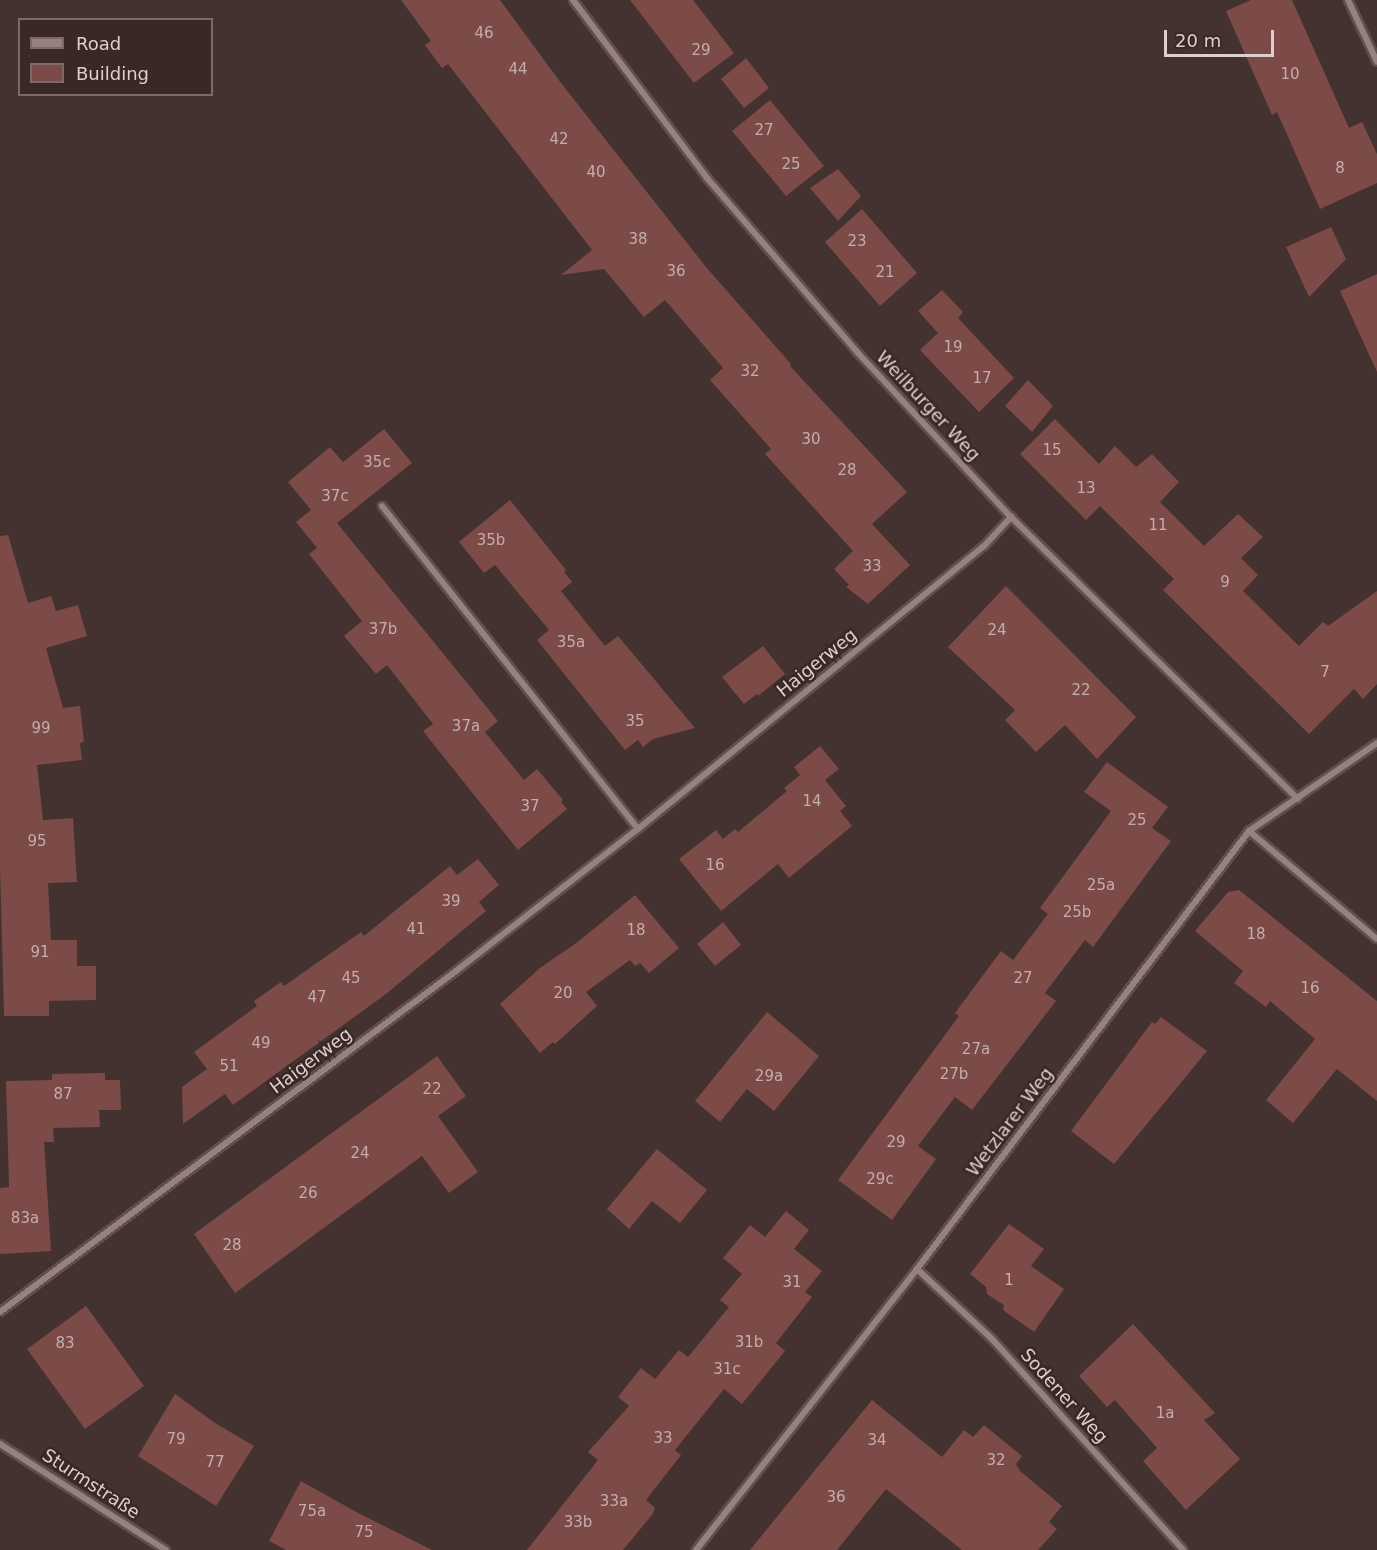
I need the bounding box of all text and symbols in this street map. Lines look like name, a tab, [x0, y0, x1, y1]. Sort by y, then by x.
legend	[18, 18, 213, 96]
scale bar	[1167, 18, 1276, 56]
house number: 46	[474, 25, 494, 43]
text: 20 m	[1175, 30, 1221, 51]
text: Road	[76, 33, 121, 54]
house number: 29	[691, 42, 711, 60]
house number: 44	[508, 61, 528, 79]
text: Building	[76, 63, 149, 84]
house number: 10	[1280, 66, 1300, 84]
house number: 27	[754, 122, 774, 140]
house number: 42	[549, 131, 569, 149]
house number: 25	[781, 156, 801, 174]
house number: 8	[1335, 160, 1345, 178]
house number: 40	[586, 164, 606, 182]
house number: 38	[628, 231, 648, 249]
house number: 23	[847, 233, 867, 251]
house number: 36	[666, 263, 686, 281]
house number: 21	[875, 264, 895, 282]
house number: 19	[943, 339, 963, 357]
street label: Weilburger Weg	[871, 346, 985, 466]
house number: 32	[740, 363, 760, 381]
house number: 17	[972, 370, 992, 388]
house number: 30	[801, 431, 821, 449]
house number: 15	[1042, 442, 1062, 460]
house number: 35c	[363, 454, 391, 472]
house number: 28	[837, 462, 857, 480]
house number: 13	[1076, 480, 1096, 498]
house number: 37c	[321, 488, 349, 506]
house number: 11	[1148, 517, 1168, 535]
house number: 35b	[477, 532, 505, 550]
house number: 33	[862, 558, 882, 576]
house number: 9	[1220, 574, 1230, 592]
house number: 37b	[369, 621, 397, 639]
house number: 24	[987, 622, 1007, 640]
street label: Haigerweg	[773, 624, 861, 702]
house number: 35a	[557, 634, 585, 652]
house number: 7	[1320, 664, 1330, 682]
house number: 22	[1071, 682, 1091, 700]
house number: 35	[625, 713, 645, 731]
house number: 37a	[452, 718, 480, 736]
house number: 99	[31, 720, 51, 738]
house number: 14	[802, 793, 822, 811]
house number: 37	[520, 798, 540, 816]
house number: 25	[1127, 812, 1147, 830]
house number: 95	[27, 833, 47, 851]
house number: 16	[705, 857, 725, 875]
house number: 25a	[1087, 877, 1115, 895]
house number: 39	[441, 893, 461, 911]
house number: 25b	[1063, 904, 1091, 922]
house number: 41	[406, 921, 426, 939]
house number: 18	[626, 922, 646, 940]
house number: 18	[1246, 926, 1266, 944]
house number: 91	[30, 944, 50, 962]
house number: 45	[341, 970, 361, 988]
house number: 27	[1013, 970, 1033, 988]
house number: 16	[1300, 980, 1320, 998]
house number: 20	[553, 985, 573, 1003]
house number: 47	[307, 989, 327, 1007]
street label: Haigerweg	[266, 1023, 356, 1099]
house number: 49	[251, 1035, 271, 1053]
house number: 27a	[962, 1041, 990, 1059]
house number: 51	[219, 1058, 239, 1076]
street label: Wetzlarer Weg	[962, 1063, 1058, 1181]
house number: 27b	[940, 1066, 968, 1084]
house number: 29a	[755, 1068, 783, 1086]
house number: 22	[422, 1081, 442, 1099]
house number: 87	[53, 1086, 73, 1104]
house number: 29	[886, 1134, 906, 1152]
house number: 24	[350, 1145, 370, 1163]
house number: 29c	[866, 1171, 894, 1189]
house number: 26	[298, 1185, 318, 1203]
house number: 83a	[11, 1210, 39, 1228]
house number: 28	[222, 1237, 242, 1255]
house number: 1	[1004, 1272, 1014, 1290]
house number: 31	[782, 1274, 802, 1292]
house number: 31b	[735, 1334, 763, 1352]
house number: 83	[55, 1335, 75, 1353]
street label: Sodener Weg	[1016, 1344, 1112, 1448]
house number: 31c	[713, 1361, 741, 1379]
house number: 1a	[1156, 1405, 1174, 1423]
house number: 33	[653, 1430, 673, 1448]
house number: 79	[166, 1431, 186, 1449]
house number: 34	[867, 1432, 887, 1450]
street label: Sturmstraße	[38, 1445, 144, 1523]
house number: 32	[986, 1452, 1006, 1470]
house number: 77	[205, 1454, 225, 1472]
house number: 36	[826, 1489, 846, 1507]
house number: 33a	[600, 1493, 628, 1511]
house number: 75a	[298, 1503, 326, 1521]
house number: 33b	[564, 1514, 592, 1532]
house number: 75	[354, 1524, 374, 1542]

